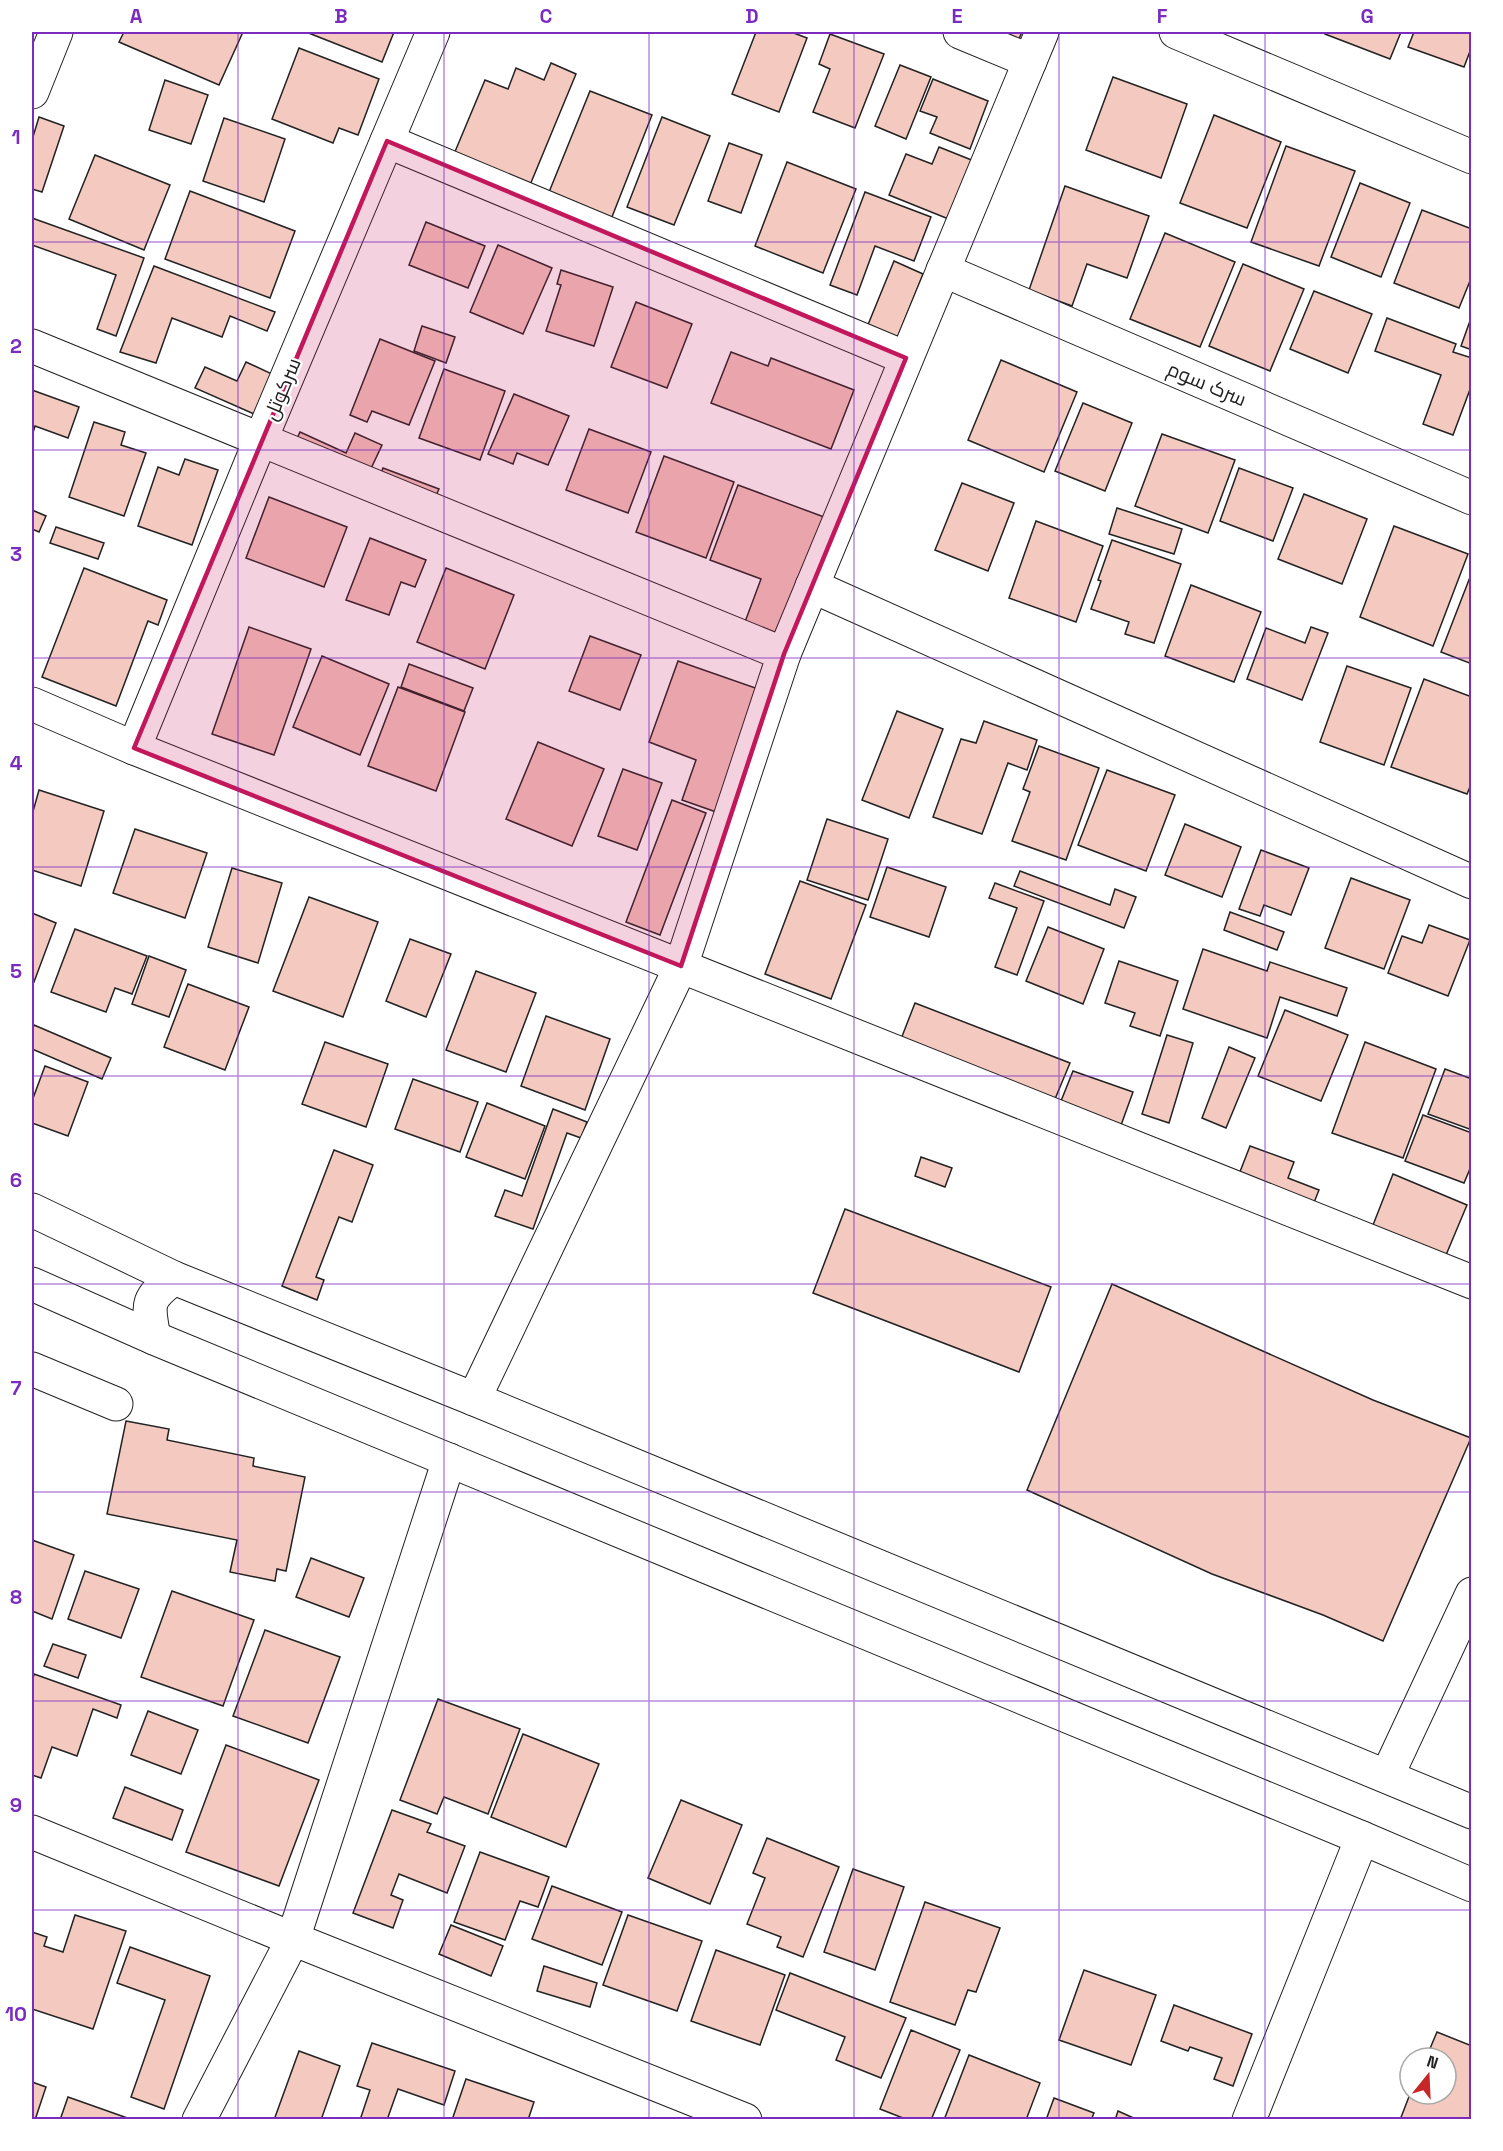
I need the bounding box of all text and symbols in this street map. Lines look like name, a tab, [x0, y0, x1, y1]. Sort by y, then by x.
text: A	[130, 3, 143, 29]
text: B	[334, 3, 348, 29]
text: C	[540, 3, 553, 29]
text: D	[745, 3, 759, 29]
text: E	[951, 3, 963, 29]
text: F	[1157, 3, 1168, 29]
text: G	[1360, 3, 1374, 29]
text: 1	[11, 124, 21, 150]
text: 2	[10, 333, 22, 359]
street label: سرکوتل	[257, 354, 307, 424]
street label: سرک سوم	[1163, 356, 1251, 413]
text: 3	[10, 541, 22, 567]
text: 4	[10, 750, 23, 776]
text: 5	[10, 958, 22, 984]
text: 6	[10, 1167, 22, 1193]
text: 7	[10, 1375, 22, 1401]
text: 8	[10, 1584, 22, 1610]
text: 9	[10, 1792, 22, 1818]
text: 10	[5, 2001, 27, 2027]
north arrow	[1398, 2046, 1458, 2106]
text: N	[1424, 2051, 1441, 2074]

